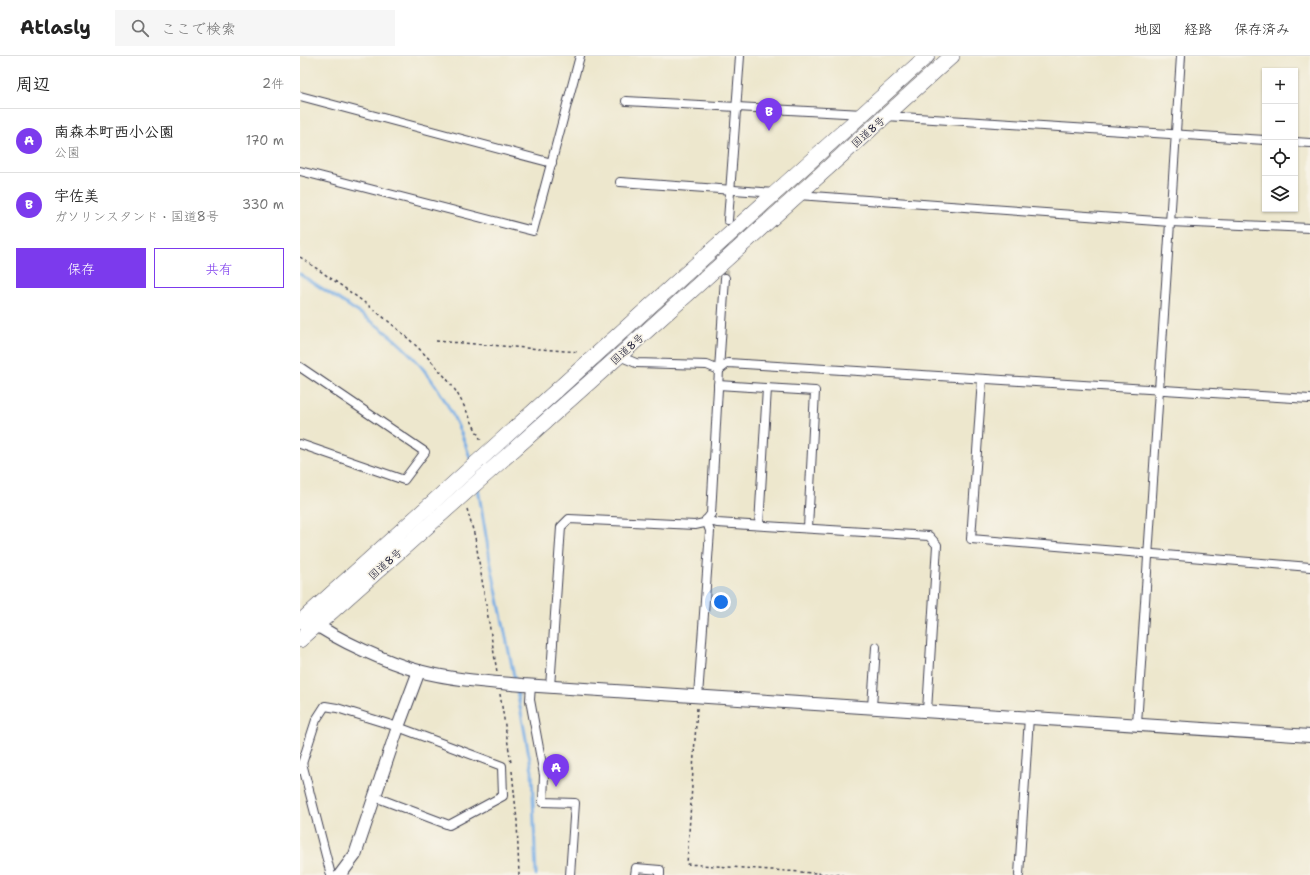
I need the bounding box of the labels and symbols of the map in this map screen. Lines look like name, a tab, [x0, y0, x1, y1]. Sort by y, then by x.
pin: B	[756, 98, 782, 131]
street label: 国道8号	[848, 113, 888, 152]
street label: 国道8号	[607, 330, 647, 369]
street label: 国道8号	[365, 545, 405, 584]
your location	[711, 592, 731, 612]
pin: A	[543, 754, 569, 787]

